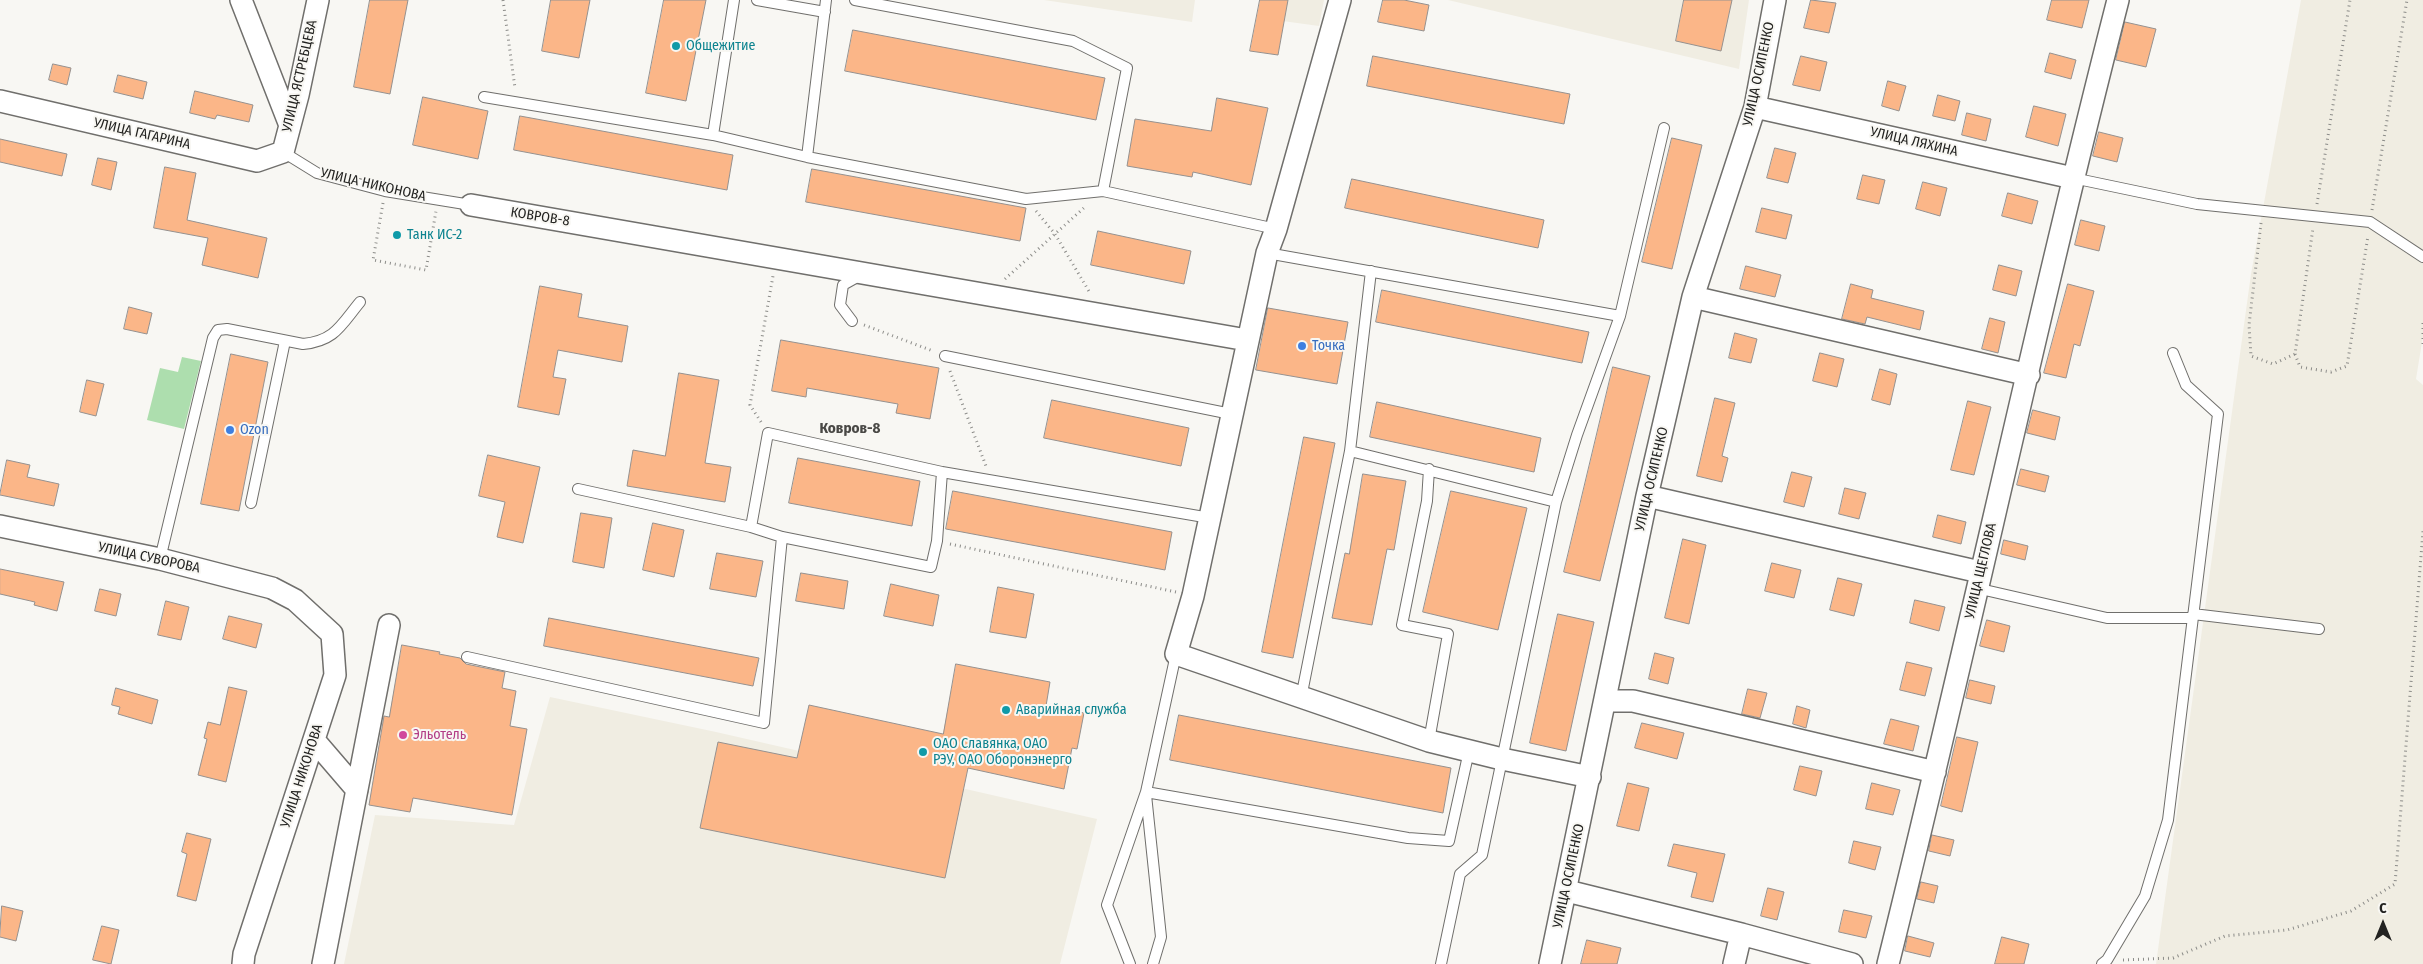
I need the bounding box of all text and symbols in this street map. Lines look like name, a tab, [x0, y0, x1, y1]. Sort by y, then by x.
street label: УЛИЦА ЯСТРЕБЦЕВА	[279, 18, 321, 134]
street label: УЛИЦА ОСИПЕНКО	[1740, 20, 1778, 128]
place label: Общежитие	[686, 38, 755, 54]
marker: Общежитие	[670, 40, 682, 52]
street label: УЛИЦА ГАГАРИНА	[92, 115, 192, 153]
street label: УЛИЦА ЛЯХИНА	[1869, 124, 1959, 160]
street label: УЛИЦА НИКОНОВА	[319, 165, 427, 205]
street label: КОВРОВ-8	[509, 204, 571, 230]
place label: Танк ИС-2	[407, 227, 462, 243]
marker: Танк ИС-2	[391, 229, 403, 241]
place label: Точка	[1312, 338, 1345, 354]
marker: Точка	[1296, 340, 1308, 352]
district label: Ковров-8	[819, 420, 881, 438]
place label: Ozon	[240, 422, 269, 438]
marker: Ozon	[224, 424, 236, 436]
street label: УЛИЦА ОСИПЕНКО	[1632, 425, 1672, 533]
street label: УЛИЦА ЩЕГЛОВА	[1962, 521, 2000, 621]
street label: УЛИЦА СУВОРОВА	[97, 539, 201, 577]
place label: Аварийная служба	[1016, 702, 1127, 718]
marker: Аварийная служба	[1000, 704, 1012, 716]
street label: УЛИЦА НИКОНОВА	[277, 722, 327, 830]
place label: Эльотель	[413, 727, 466, 743]
marker: Эльотель	[397, 729, 409, 741]
place label: ОАО Славянка, ОАО РЭУ, ОАО Оборонэнерго	[933, 736, 1072, 769]
marker: ОАО Славянка, ОАО РЭУ, ОАО Оборонэнерго	[917, 746, 929, 758]
street label: УЛИЦА ОСИПЕНКО	[1550, 822, 1588, 930]
north arrow	[2358, 899, 2408, 949]
text: С	[2379, 900, 2387, 917]

